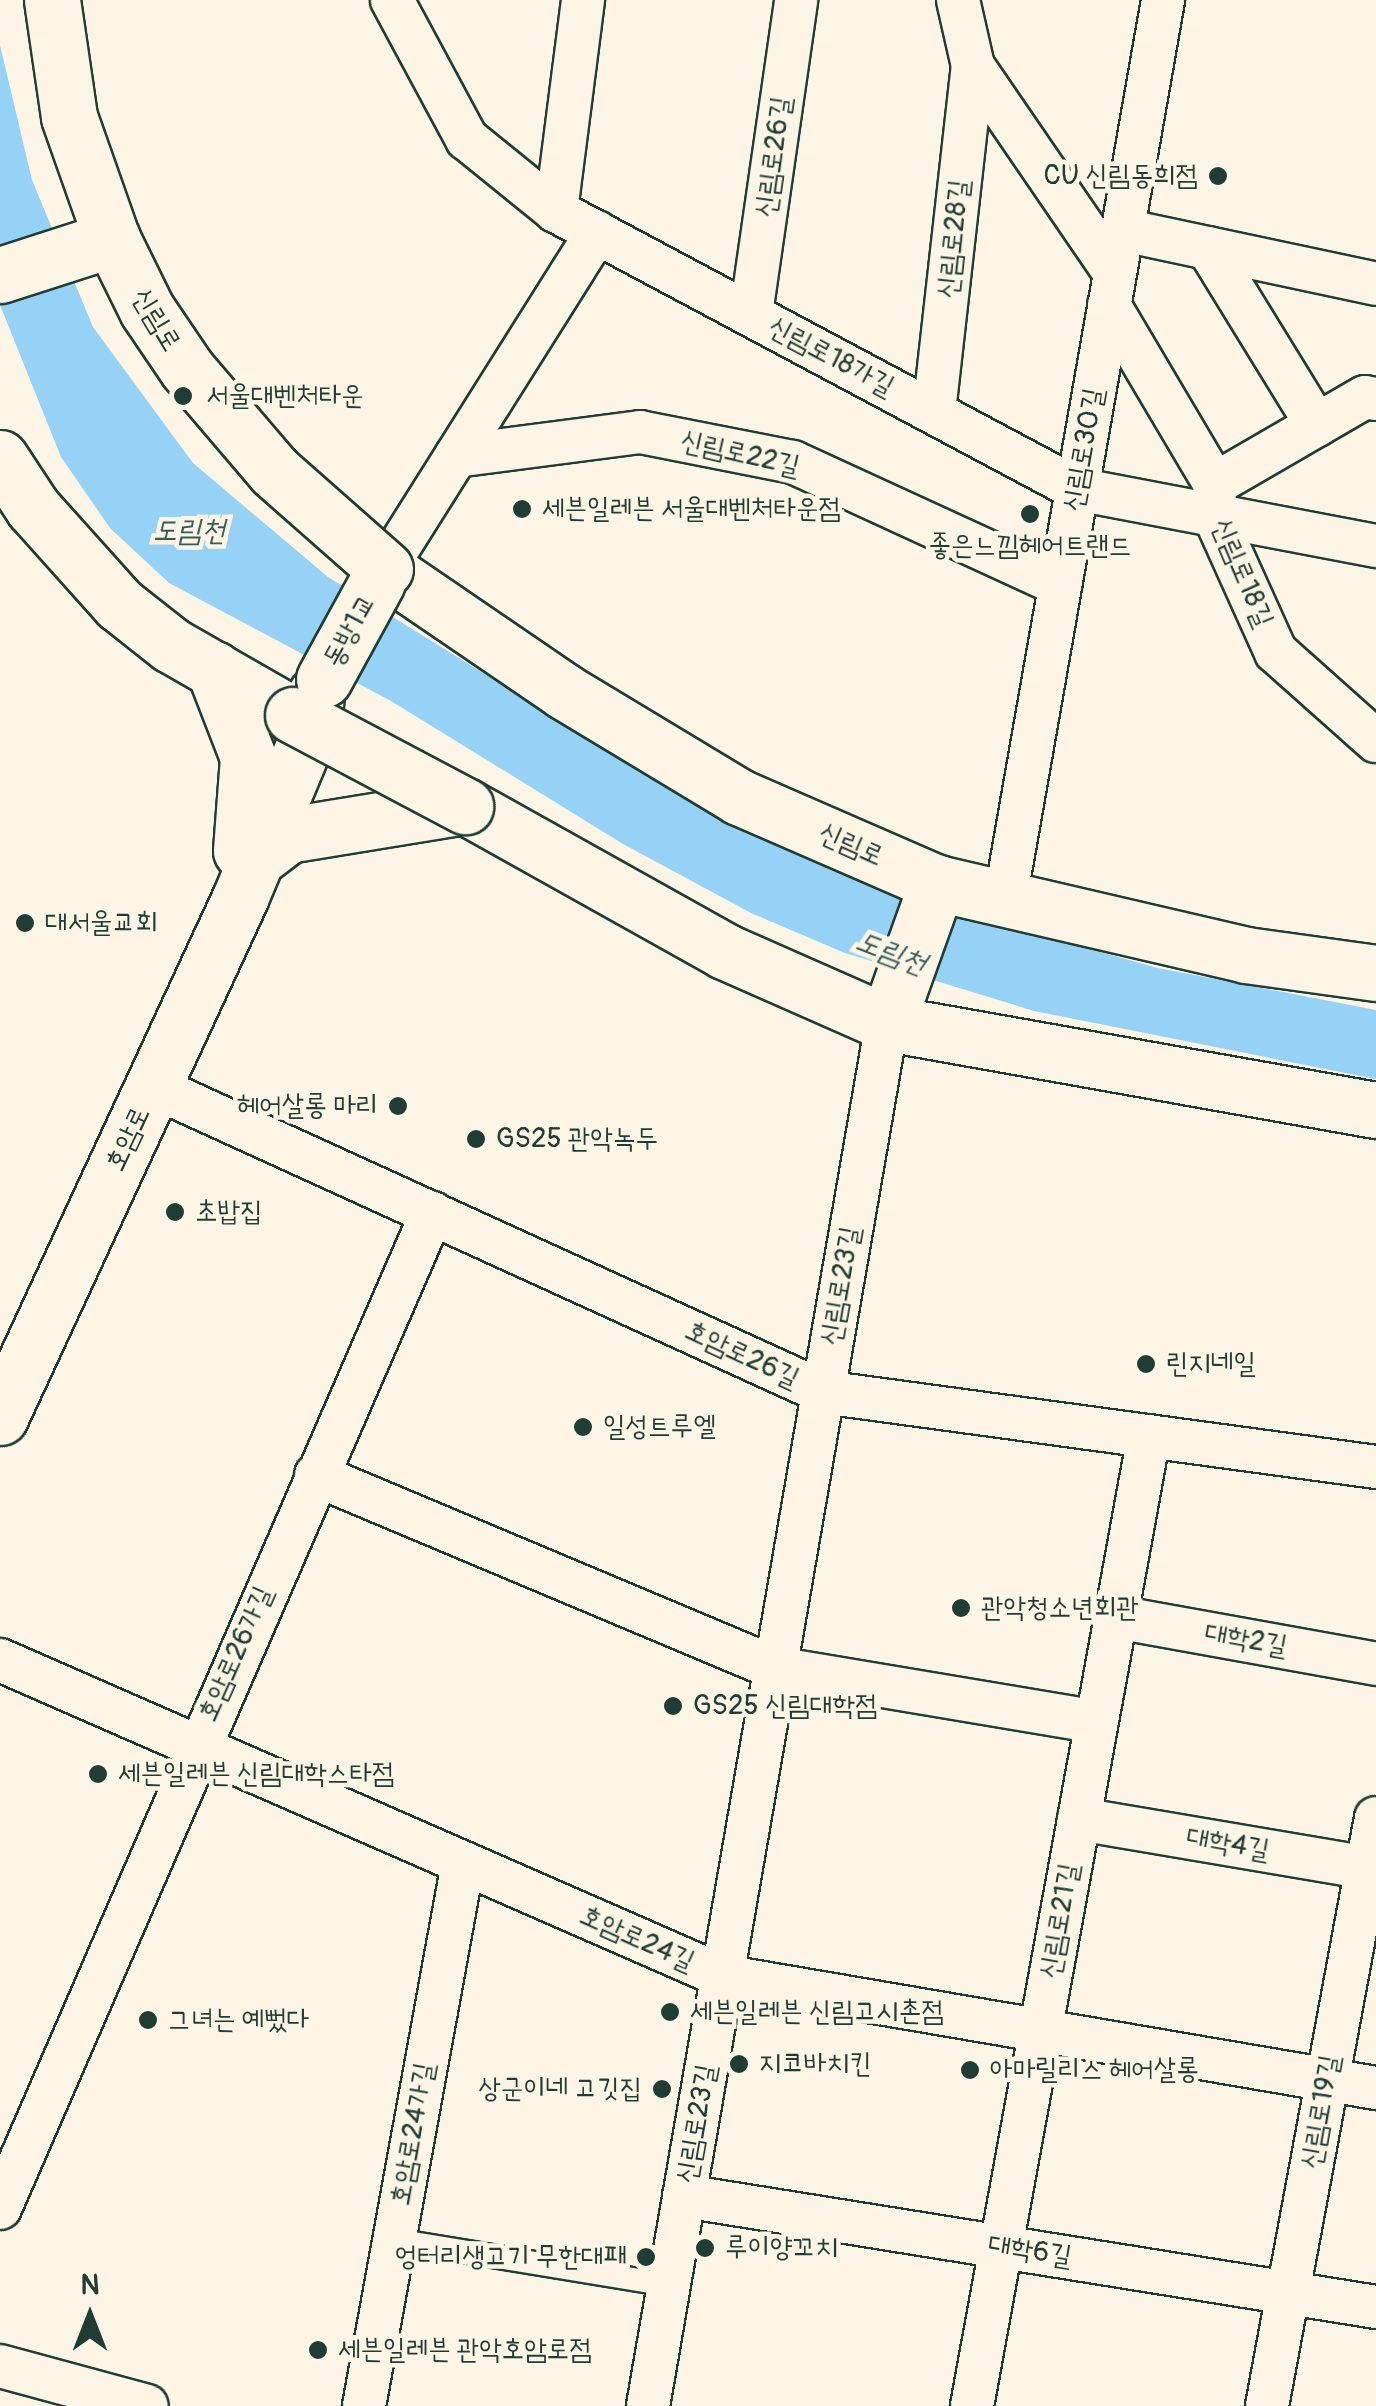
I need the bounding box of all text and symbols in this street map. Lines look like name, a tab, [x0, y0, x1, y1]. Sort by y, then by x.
street label: 신림로26길	[749, 94, 799, 220]
place label: CU 신림동희점	[1043, 159, 1198, 193]
marker: CU 신림동희점	[1207, 165, 1229, 187]
street label: 신림로28길	[931, 178, 977, 300]
street label: 신림로	[124, 282, 188, 358]
street label: 신림로18가길	[762, 310, 900, 404]
place label: 서울대벤처타운	[206, 379, 364, 413]
marker: 서울대벤처타운	[170, 383, 196, 409]
street label: 신림로30길	[1057, 386, 1111, 514]
street label: 신림로22길	[677, 424, 803, 484]
place label: 세븐일레븐 서울대벤처타운점	[542, 492, 841, 526]
marker: 세븐일레븐 서울대벤처타운점	[511, 498, 533, 520]
marker: 좋은느낌헤어트랜드	[1019, 503, 1041, 525]
water label: 도림천	[153, 513, 225, 549]
street label: 신림로18길	[1204, 513, 1280, 633]
place label: 좋은느낌헤어트랜드	[929, 529, 1131, 563]
street label: 동방1교	[316, 589, 384, 673]
street label: 신림로	[813, 816, 889, 874]
place label: 대서울교회	[45, 906, 158, 940]
marker: 대서울교회	[14, 912, 36, 934]
water label: 도림천	[851, 923, 931, 983]
place label: 헤어살롱 마리	[237, 1089, 378, 1123]
marker: 헤어살롱 마리	[387, 1095, 409, 1117]
street label: 호암로	[98, 1101, 158, 1177]
place label: GS25 관악녹두	[496, 1122, 658, 1156]
marker: GS25 관악녹두	[465, 1128, 487, 1150]
place label: 초밥집	[195, 1195, 263, 1229]
marker: 초밥집	[164, 1201, 186, 1223]
street label: 신림로23길	[814, 1224, 868, 1348]
street label: 호암로26길	[680, 1314, 804, 1396]
place label: 린지네일	[1166, 1347, 1256, 1381]
marker: 린지네일	[1135, 1353, 1157, 1375]
place label: 일성트루엘	[603, 1410, 716, 1444]
marker: 일성트루엘	[572, 1416, 594, 1438]
street label: 호암로26가길	[191, 1581, 281, 1727]
place label: 관악청소년회관	[981, 1591, 1139, 1625]
marker: 관악청소년회관	[950, 1597, 972, 1619]
street label: 대학2길	[1202, 1616, 1290, 1664]
place label: GS25 신림대학점	[693, 1689, 877, 1723]
marker: GS25 신림대학점	[662, 1695, 684, 1717]
place label: 세븐일레븐 신림대학스타점	[118, 1757, 394, 1791]
marker: 세븐일레븐 신림대학스타점	[87, 1763, 109, 1785]
street label: 대학4길	[1184, 1820, 1272, 1868]
street label: 신림로21길	[1033, 1861, 1087, 1981]
street label: 호암로24길	[574, 1899, 700, 1979]
place label: 세븐일레븐 신림고시촌점	[690, 1995, 944, 2029]
marker: 세븐일레븐 신림고시촌점	[659, 2001, 681, 2023]
place label: 그녀는 예뻤다	[168, 2003, 309, 2037]
marker: 그녀는 예뻤다	[137, 2009, 159, 2031]
place label: 지코바치킨	[759, 2047, 872, 2081]
street label: 신림로19길	[1294, 2052, 1348, 2172]
marker: 지코바치킨	[728, 2053, 750, 2075]
place label: 아마릴리스 헤어살롱	[990, 2053, 1199, 2087]
marker: 아마릴리스 헤어살롱	[959, 2059, 981, 2081]
street label: 호암로24가길	[384, 2060, 442, 2208]
street label: 신림로23길	[670, 2062, 724, 2186]
place label: 상군이네 고깃집	[478, 2072, 642, 2106]
marker: 상군이네 고깃집	[651, 2078, 673, 2100]
street label: 대학6길	[986, 2228, 1074, 2274]
place label: 루이양꼬치	[725, 2231, 838, 2265]
marker: 루이양꼬치	[694, 2237, 716, 2259]
place label: 엉터리생고기 무한대패	[395, 2240, 626, 2274]
marker: 엉터리생고기 무한대패	[635, 2246, 657, 2268]
north arrow	[40, 2266, 140, 2366]
text: N	[81, 2268, 99, 2303]
place label: 세븐일레븐 관악호암로점	[338, 2333, 592, 2367]
marker: 세븐일레븐 관악호암로점	[307, 2339, 329, 2361]

